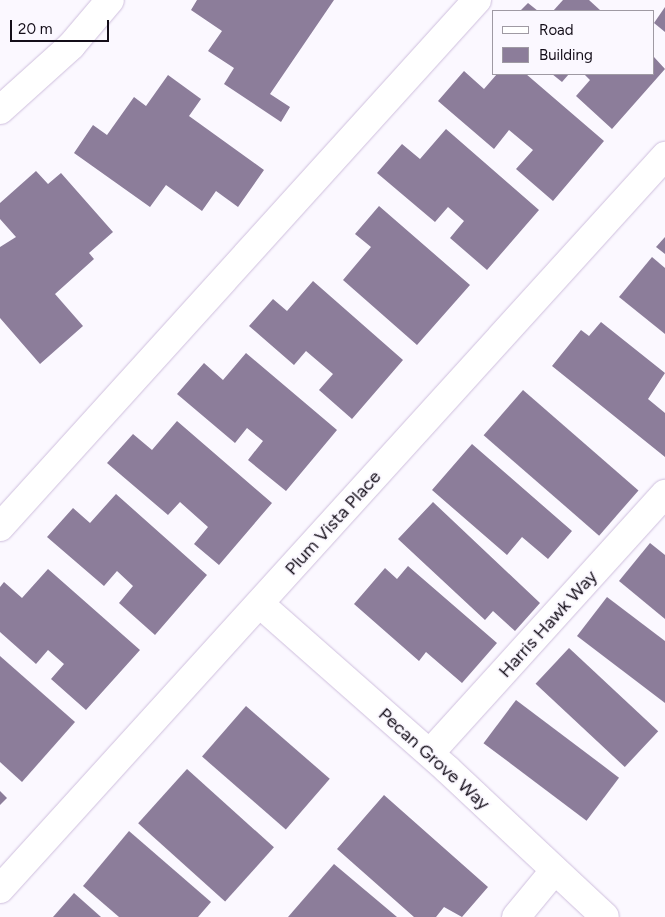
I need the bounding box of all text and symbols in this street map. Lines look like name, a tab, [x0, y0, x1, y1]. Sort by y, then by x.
scale bar	[12, 10, 111, 42]
legend	[492, 10, 655, 75]
text: 20 m	[18, 20, 52, 38]
text: Road	[539, 21, 574, 39]
text: Building	[539, 46, 593, 64]
street label: Plum Vista Place	[281, 466, 385, 580]
street label: Harris Hawk Way	[494, 566, 602, 682]
street label: Pecan Grove Way	[374, 703, 494, 815]

